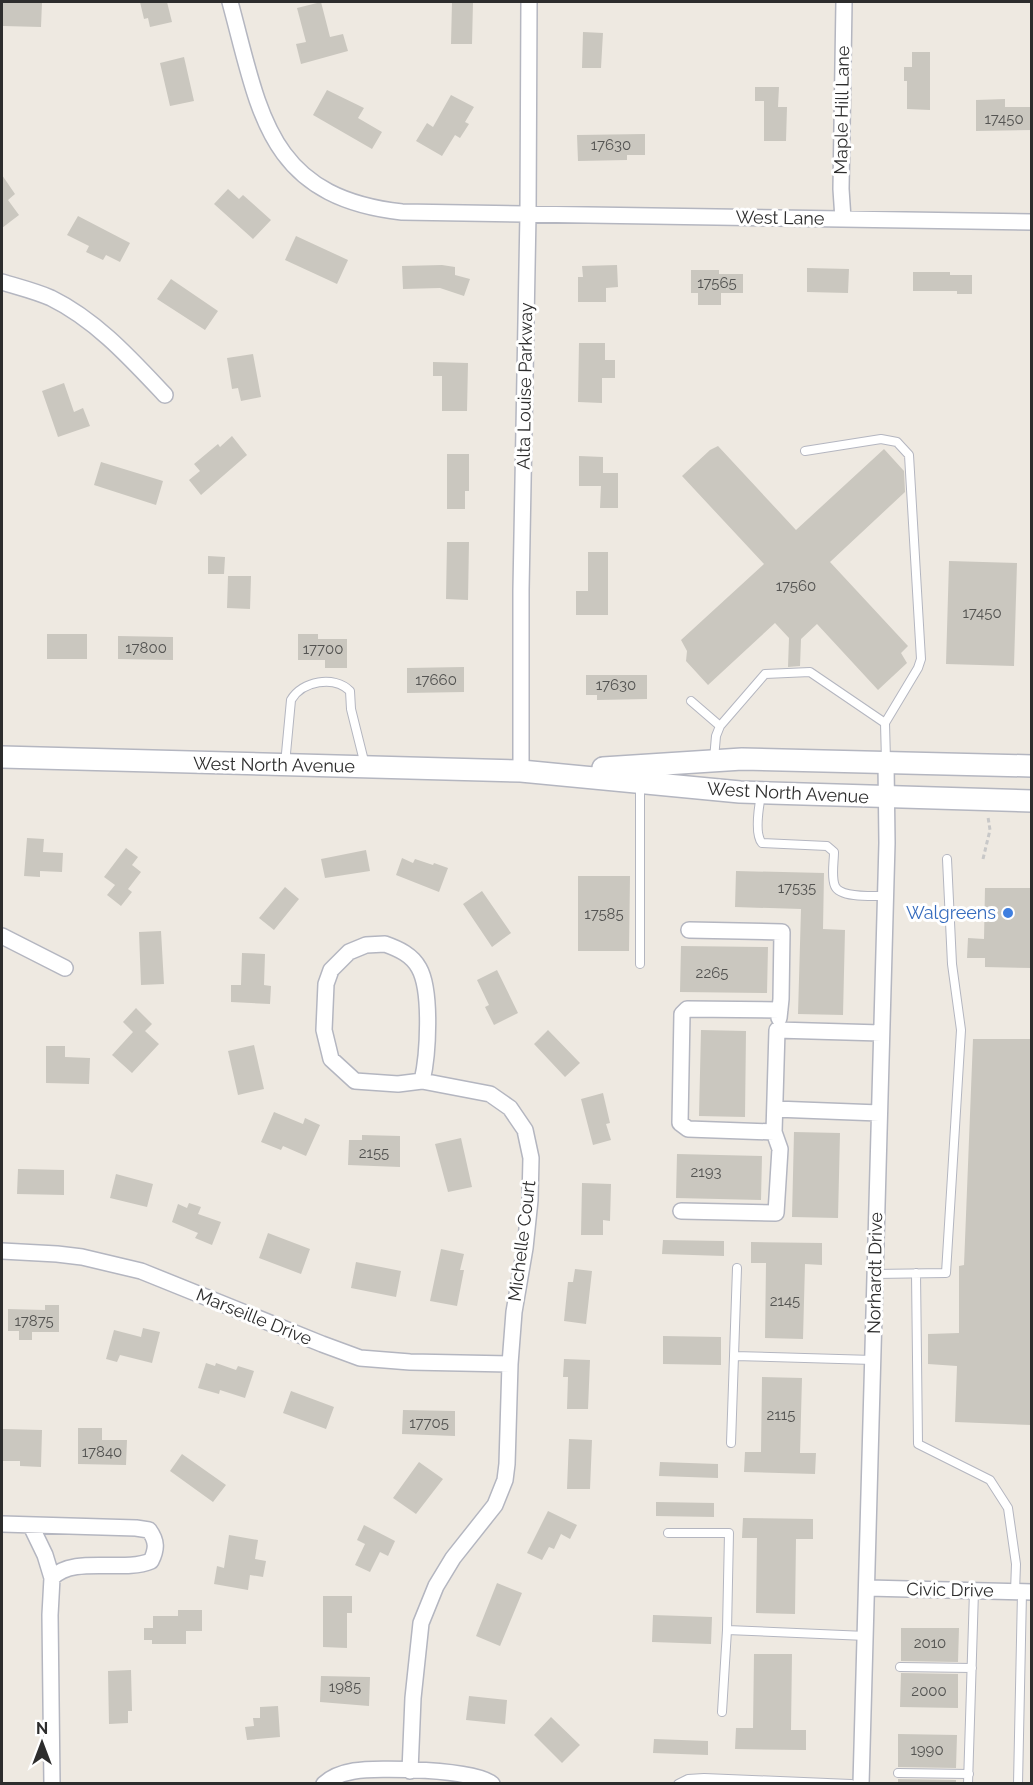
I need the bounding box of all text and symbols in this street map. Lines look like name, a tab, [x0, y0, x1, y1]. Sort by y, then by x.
street label: Maple Hill Lane	[830, 45, 853, 175]
house number: 17450	[984, 110, 1024, 128]
house number: 17630	[591, 136, 631, 154]
street label: West Lane	[735, 206, 825, 229]
house number: 17565	[697, 274, 737, 292]
street label: Alta Louise Parkway	[513, 302, 536, 470]
house number: 17560	[776, 577, 816, 595]
house number: 17450	[962, 604, 1002, 622]
house number: 17800	[125, 639, 167, 657]
house number: 17700	[303, 640, 343, 658]
house number: 17660	[415, 671, 457, 689]
house number: 17630	[596, 676, 636, 694]
street label: West North Avenue	[193, 753, 356, 776]
street label: West North Avenue	[707, 778, 870, 807]
house number: 17535	[778, 879, 816, 897]
place label: Walgreens	[906, 902, 996, 923]
house number: 17585	[584, 905, 624, 923]
marker: Walgreens	[1001, 906, 1015, 920]
house number: 2265	[696, 964, 728, 982]
house number: 2155	[359, 1144, 389, 1162]
house number: 2193	[690, 1163, 722, 1181]
street label: Michelle Court	[504, 1179, 539, 1303]
street label: Norhardt Drive	[863, 1211, 886, 1334]
street label: Marseille Drive	[193, 1284, 315, 1349]
house number: 2145	[770, 1292, 800, 1310]
house number: 17875	[14, 1312, 54, 1330]
house number: 2115	[767, 1406, 795, 1424]
house number: 17705	[409, 1414, 449, 1432]
house number: 17840	[82, 1443, 122, 1461]
street label: Civic Drive	[906, 1578, 994, 1601]
house number: 2010	[914, 1634, 946, 1652]
house number: 1985	[329, 1678, 361, 1696]
house number: 2000	[911, 1682, 947, 1700]
north arrow	[12, 1713, 72, 1773]
text: N	[36, 1719, 48, 1738]
house number: 1990	[910, 1741, 944, 1759]

